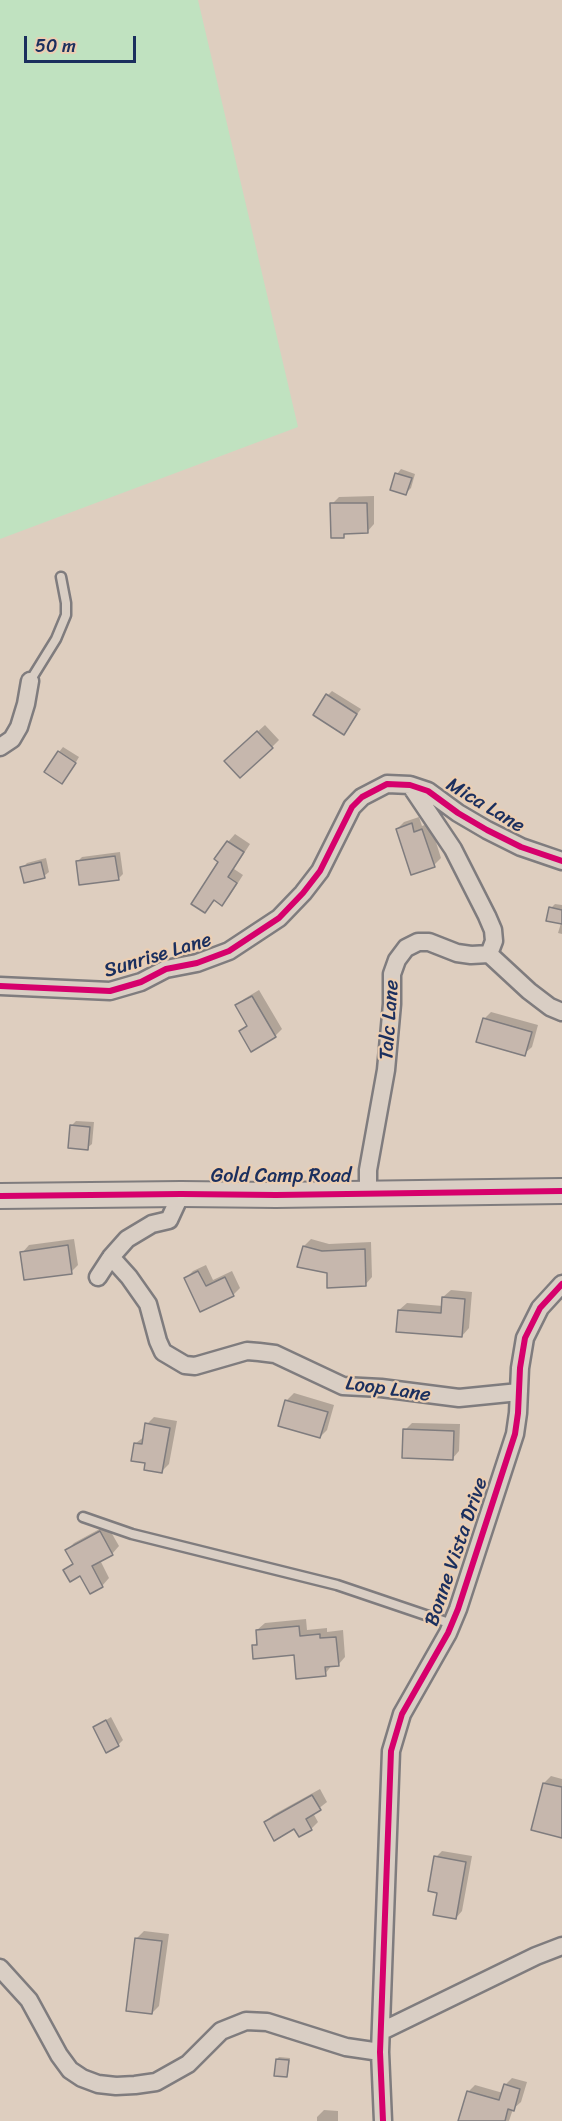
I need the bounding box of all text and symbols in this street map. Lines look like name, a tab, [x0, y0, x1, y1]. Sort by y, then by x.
scale bar	[27, 24, 140, 62]
text: 50 m	[35, 30, 76, 62]
street label: Mica Lane	[441, 773, 529, 839]
street label: Sunrise Lane	[101, 928, 215, 984]
street label: Talc Lane	[375, 979, 405, 1061]
street label: Gold Camp Road	[211, 1165, 351, 1189]
street label: Loop Lane	[344, 1372, 432, 1408]
street label: Bonne Vista Drive	[420, 1475, 494, 1629]

